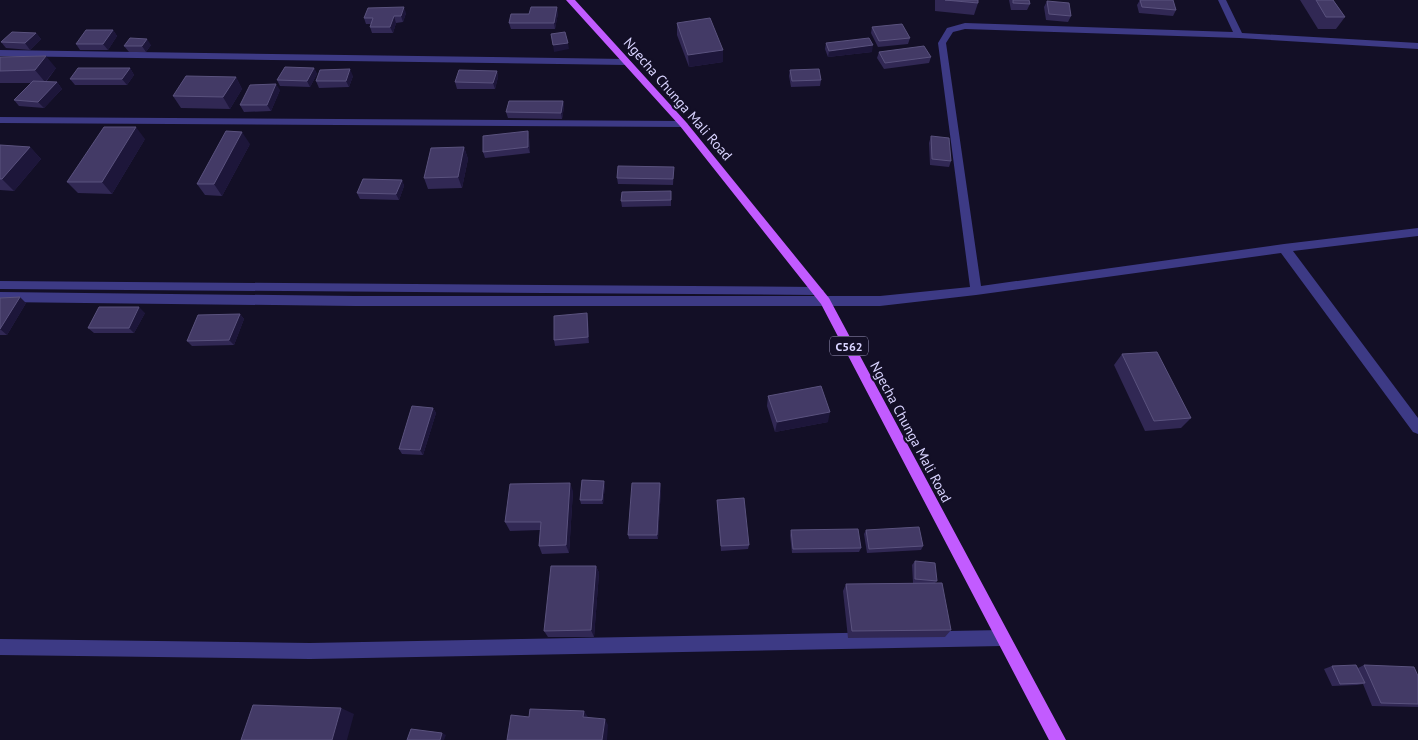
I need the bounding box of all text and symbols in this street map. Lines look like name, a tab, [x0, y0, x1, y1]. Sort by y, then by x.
street label: Ngecha Chunga Mali Road	[620, 34, 736, 164]
road number: C562	[830, 336, 868, 356]
street label: Ngecha Chunga Mali Road	[866, 359, 956, 505]

